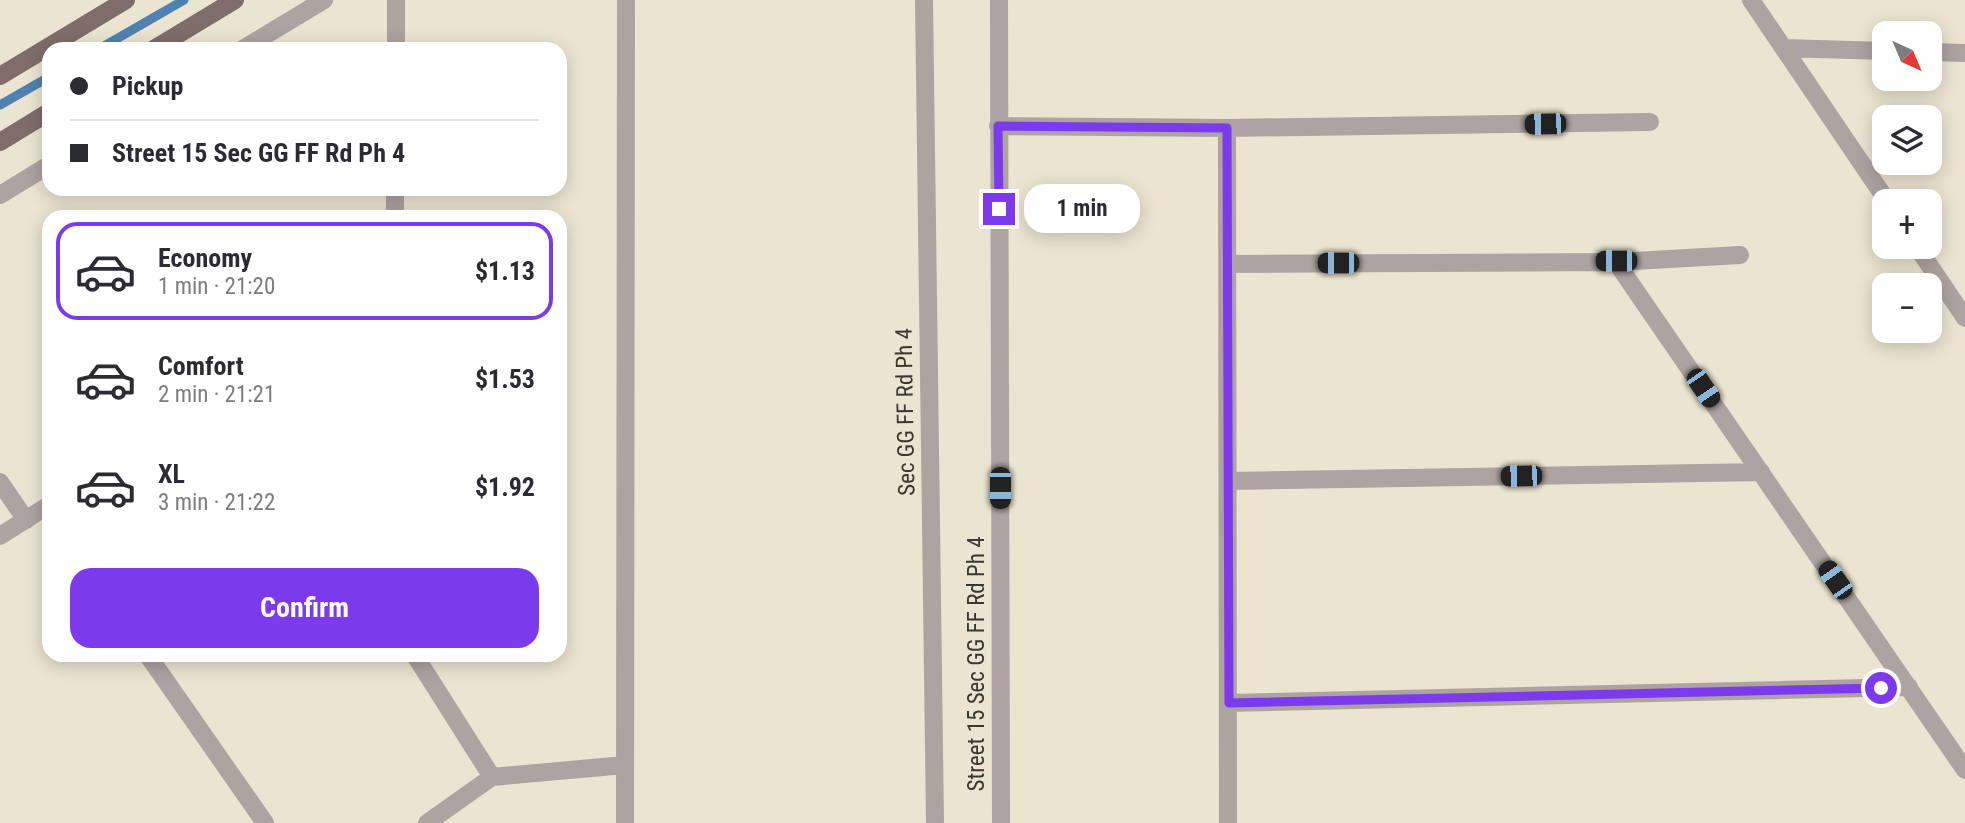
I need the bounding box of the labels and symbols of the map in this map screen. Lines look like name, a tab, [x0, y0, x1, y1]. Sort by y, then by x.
north arrow	[1872, 21, 1942, 91]
car	[1524, 113, 1567, 135]
callout: 1 min	[1024, 184, 1139, 234]
route end	[983, 193, 1015, 225]
car	[1596, 251, 1638, 272]
car	[1318, 253, 1360, 274]
street label: Sec GG FF Rd Ph 4	[891, 328, 920, 496]
car	[1683, 365, 1724, 411]
car	[1500, 465, 1543, 487]
car	[990, 467, 1011, 509]
street label: Street 15 Sec GG FF Rd Ph 4	[963, 536, 990, 792]
car	[1815, 557, 1856, 603]
route start	[1865, 672, 1897, 704]

